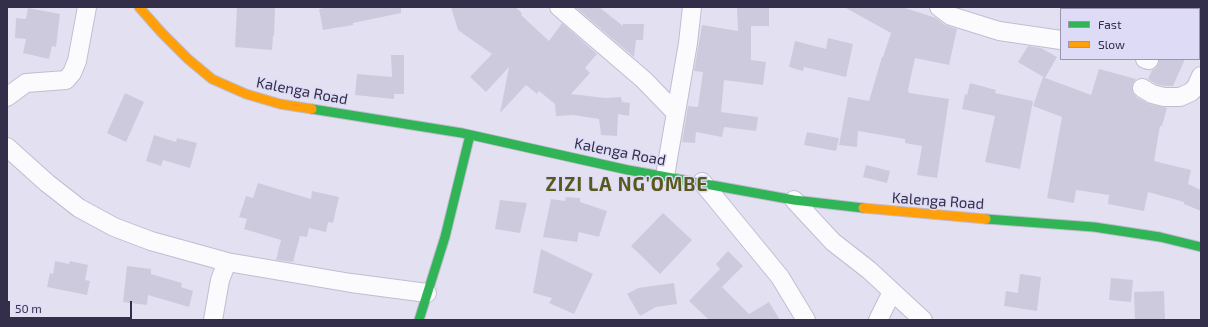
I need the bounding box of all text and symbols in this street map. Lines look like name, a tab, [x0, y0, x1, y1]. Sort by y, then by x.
legend	[1060, 8, 1200, 60]
text: Fast	[1098, 17, 1121, 31]
text: Slow	[1098, 37, 1125, 51]
street label: Kalenga Road	[255, 73, 349, 109]
street label: Kalenga Road	[573, 134, 667, 170]
district label: ZIZI LA NG'OMBE	[546, 174, 708, 196]
street label: Kalenga Road	[891, 189, 985, 213]
scale bar	[10, 293, 134, 319]
text: 50 m	[15, 301, 42, 315]

